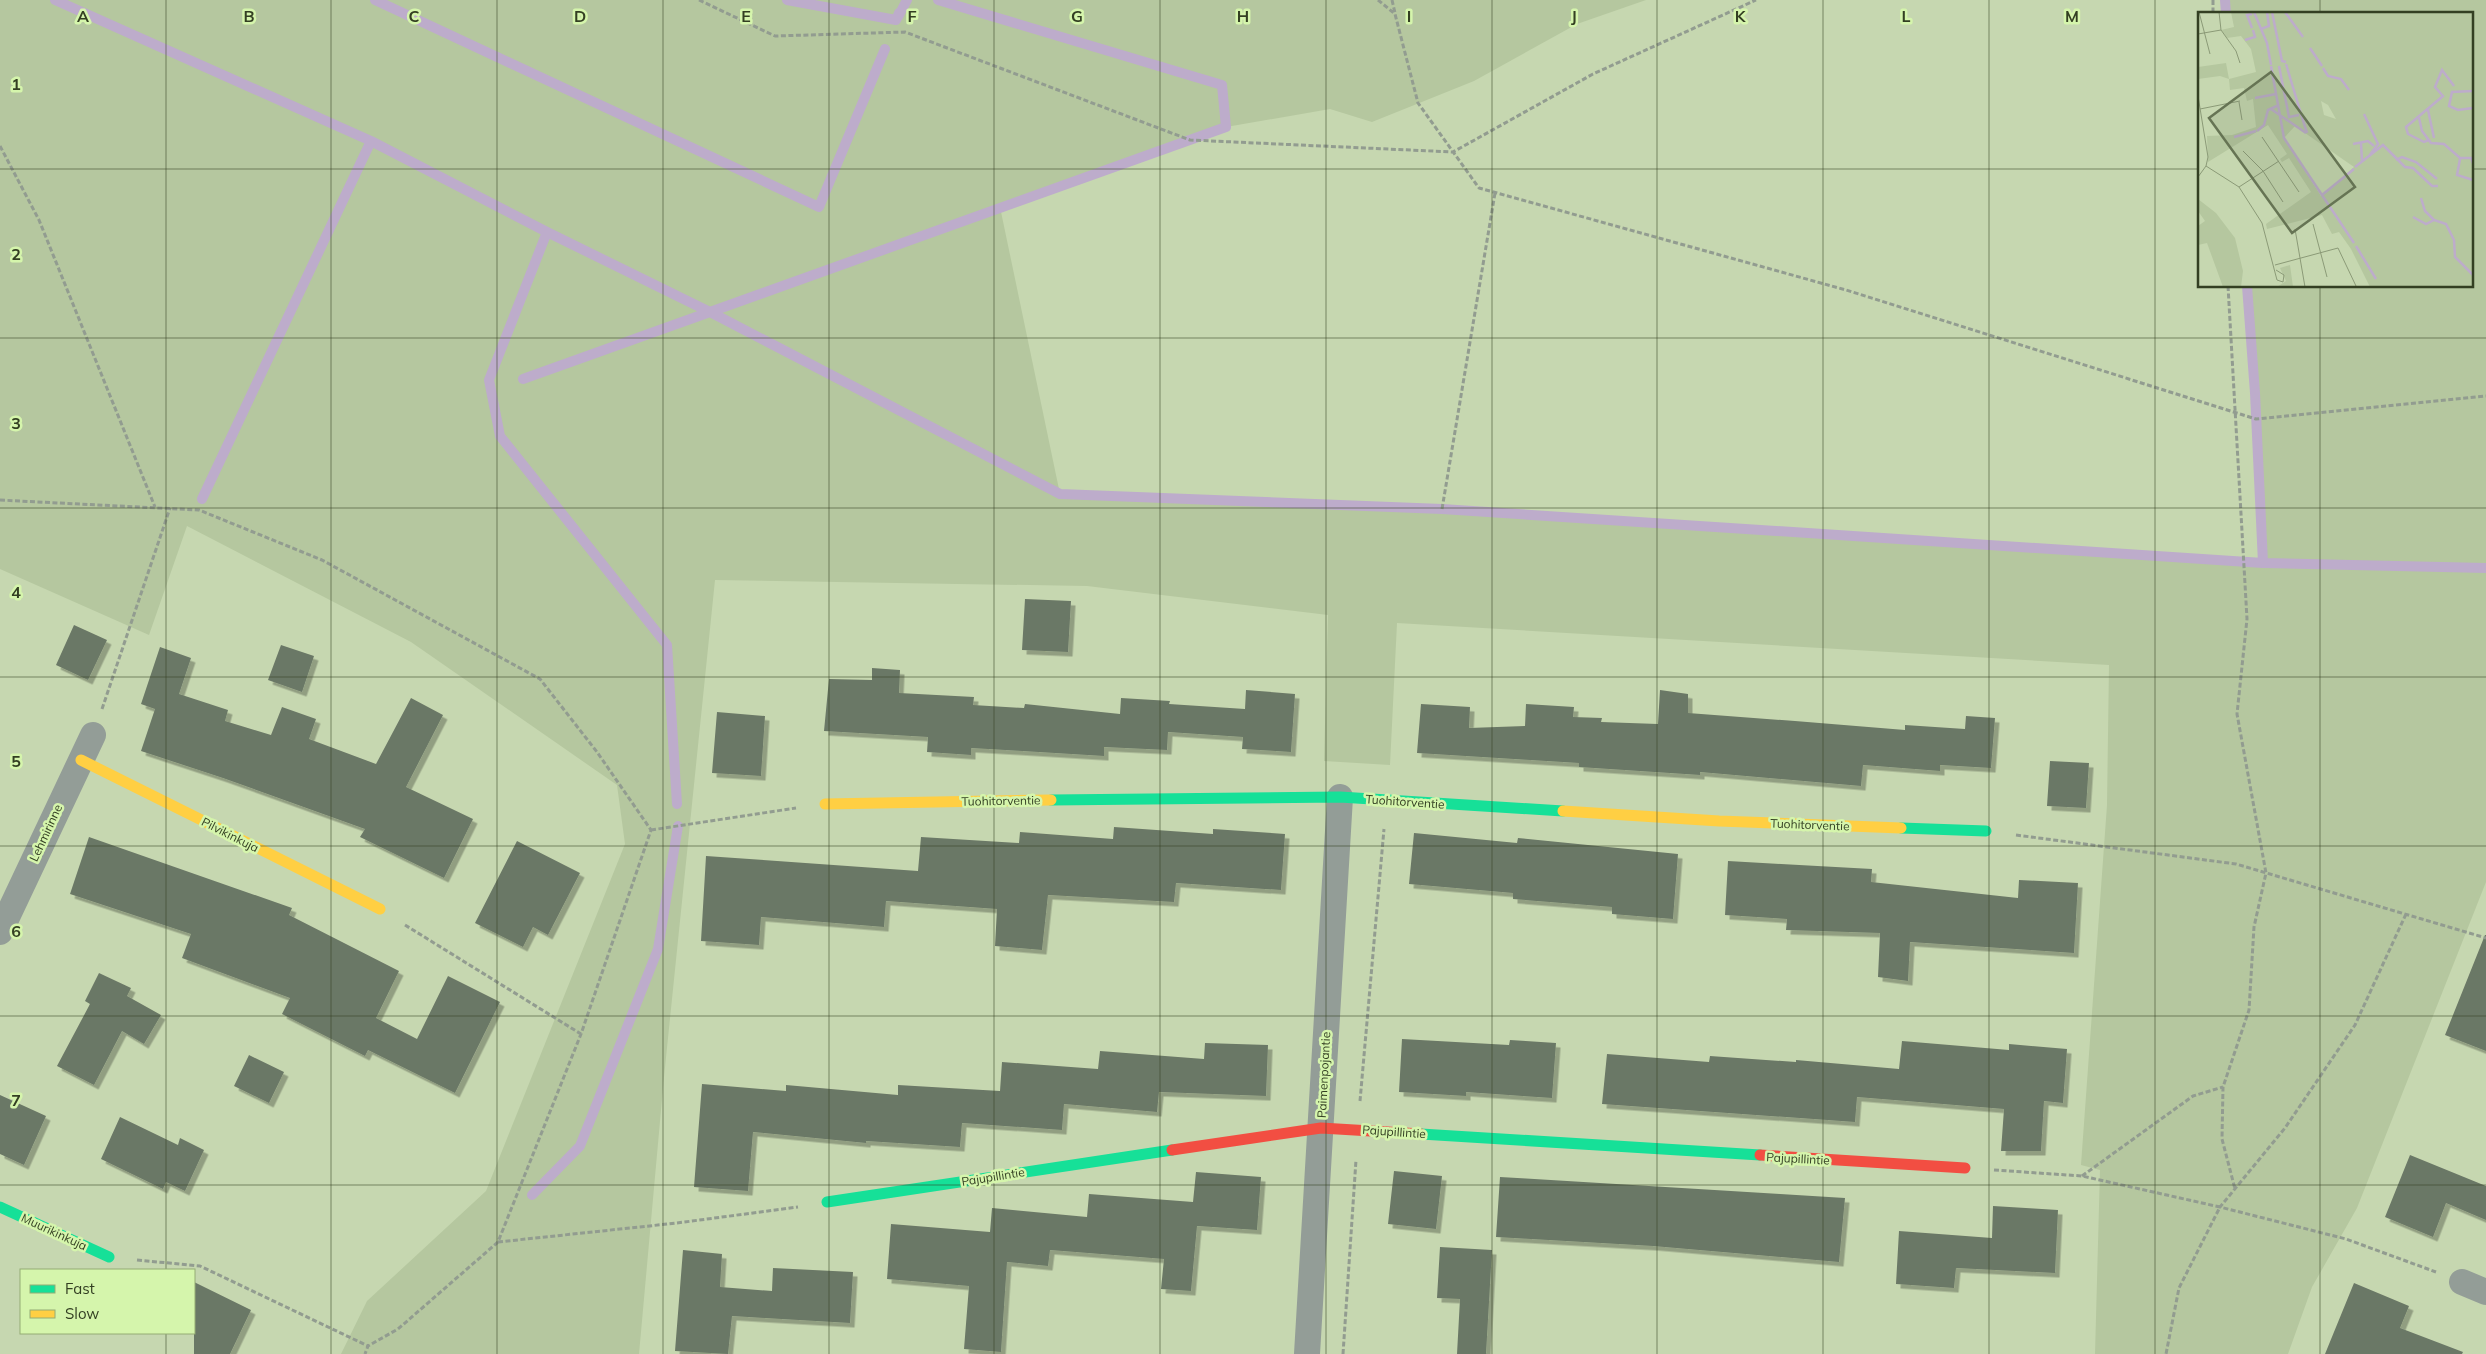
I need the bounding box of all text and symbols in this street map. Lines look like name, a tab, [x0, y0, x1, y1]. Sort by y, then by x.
text: A	[77, 6, 89, 26]
text: B	[243, 6, 255, 26]
text: C	[409, 6, 420, 26]
text: D	[574, 6, 586, 26]
text: E	[741, 6, 751, 26]
text: F	[907, 6, 917, 26]
text: G	[1071, 6, 1083, 26]
text: H	[1237, 6, 1249, 26]
text: I	[1407, 6, 1411, 26]
text: J	[1571, 6, 1577, 26]
text: K	[1735, 6, 1747, 26]
text: L	[1902, 6, 1911, 26]
text: M	[2065, 6, 2079, 26]
inset map	[2198, 12, 2474, 288]
text: 1	[11, 74, 21, 94]
text: 2	[11, 244, 21, 264]
text: 3	[11, 413, 21, 433]
text: 4	[11, 582, 21, 602]
text: 5	[11, 751, 21, 771]
street label: Tuohitorventie	[1365, 791, 1445, 812]
street label: Tuohitorventie	[961, 792, 1041, 809]
street label: Lehmirinne	[26, 802, 65, 864]
street label: Pilvikinkuja	[199, 814, 261, 855]
street label: Tuohitorventie	[1770, 816, 1850, 833]
text: 6	[11, 921, 21, 941]
street label: Paimenpojantie	[1314, 1031, 1333, 1119]
text: 7	[11, 1090, 21, 1110]
street label: Pajupillintie	[1362, 1122, 1426, 1141]
street label: Pajupillintie	[1766, 1149, 1830, 1168]
street label: Pajupillintie	[960, 1164, 1026, 1189]
street label: Muurikinkuja	[19, 1210, 89, 1253]
legend	[20, 1269, 195, 1334]
text: Fast	[65, 1279, 95, 1298]
text: Slow	[65, 1304, 99, 1323]

